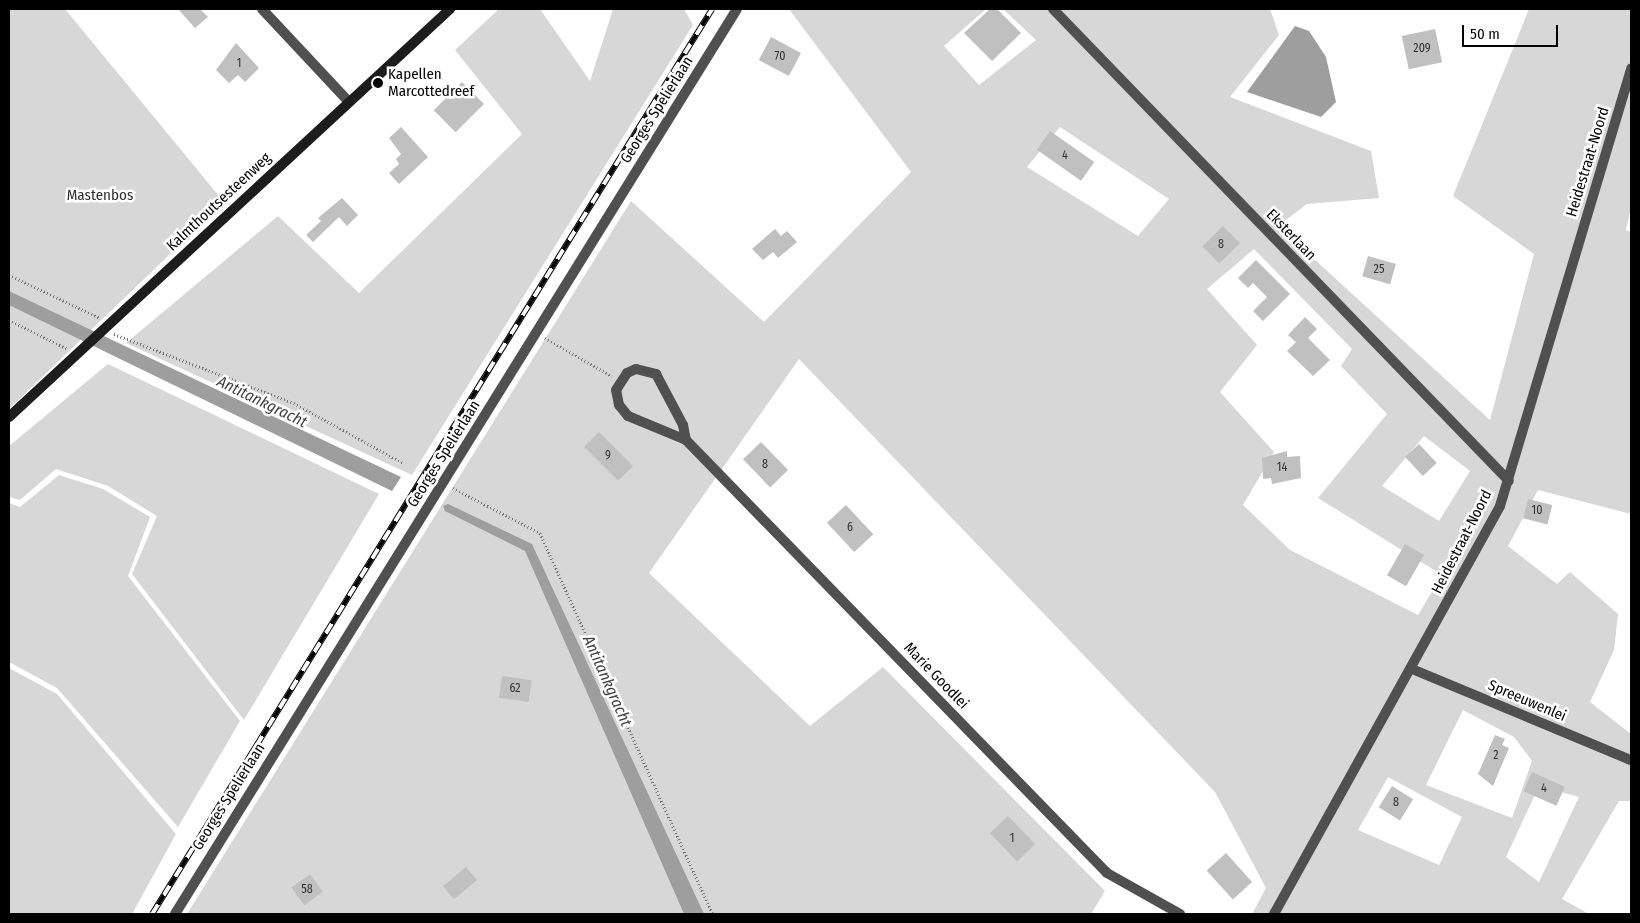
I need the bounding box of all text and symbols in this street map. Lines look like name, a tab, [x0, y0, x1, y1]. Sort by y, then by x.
scale bar	[1465, 15, 1561, 47]
text: 50 m	[1470, 25, 1500, 43]
house number: 209	[1413, 42, 1431, 56]
house number: 70	[775, 50, 785, 64]
street label: Georges Spelierlaan	[617, 53, 697, 167]
house number: 1	[237, 57, 241, 71]
place label: Kapellen Marcottedreef	[388, 65, 474, 100]
marker: Kapellen Marcottedreef	[372, 77, 384, 89]
street label: Heidestraat-Noord	[1563, 105, 1613, 219]
street label: Kalmthoutsesteenweg	[163, 149, 275, 255]
house number: 4	[1062, 149, 1068, 163]
park label: Mastenbos	[67, 187, 133, 205]
street label: Eksterlaan	[1262, 206, 1320, 264]
house number: 8	[1218, 238, 1224, 252]
house number: 25	[1374, 263, 1384, 277]
water label: Antitankgracht	[214, 372, 310, 432]
street label: Georges Spelierlaan	[404, 397, 484, 511]
house number: 9	[605, 449, 611, 463]
house number: 8	[762, 458, 768, 472]
house number: 14	[1277, 461, 1287, 475]
street label: Heidestraat-Noord	[1428, 487, 1496, 597]
house number: 10	[1532, 504, 1542, 518]
house number: 6	[847, 521, 853, 535]
water label: Antitankgracht	[578, 633, 636, 729]
street label: Marie Goodlei	[900, 639, 972, 713]
street label: Spreeuwenlei	[1485, 676, 1569, 726]
house number: 62	[509, 682, 521, 696]
street label: Georges Spelierlaan	[189, 740, 269, 854]
house number: 2	[1493, 749, 1499, 763]
house number: 4	[1541, 782, 1547, 796]
house number: 8	[1393, 796, 1399, 810]
house number: 1	[1010, 832, 1014, 846]
house number: 58	[301, 883, 313, 897]

